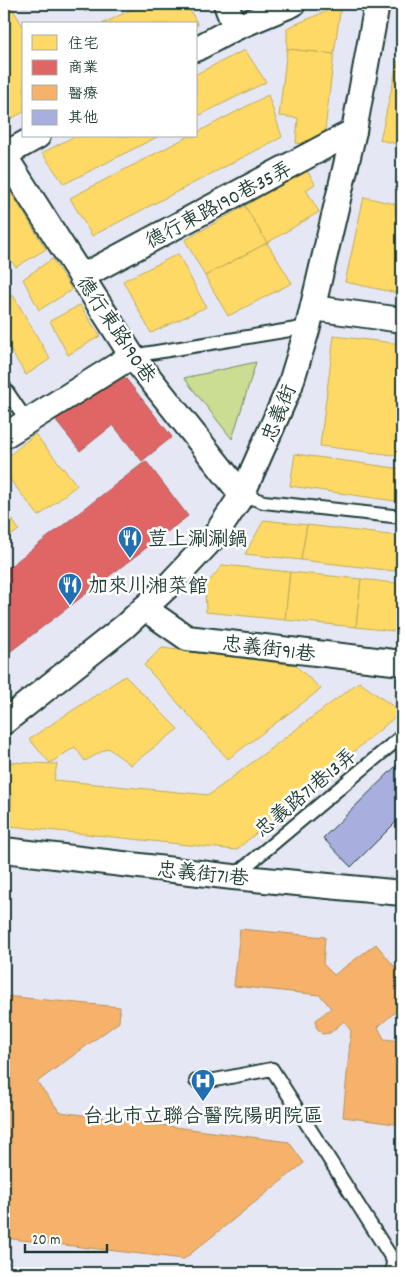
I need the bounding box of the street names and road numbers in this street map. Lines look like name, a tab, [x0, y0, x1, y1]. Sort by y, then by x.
street label: 德行東路190巷35弄	[141, 156, 298, 257]
street label: 德行東路190巷	[68, 271, 161, 391]
street label: 忠義街	[257, 381, 305, 447]
street label: 忠義街91巷	[221, 631, 318, 671]
street label: 忠義路71巷13弄	[250, 743, 364, 845]
street label: 忠義街71巷	[155, 857, 251, 895]

